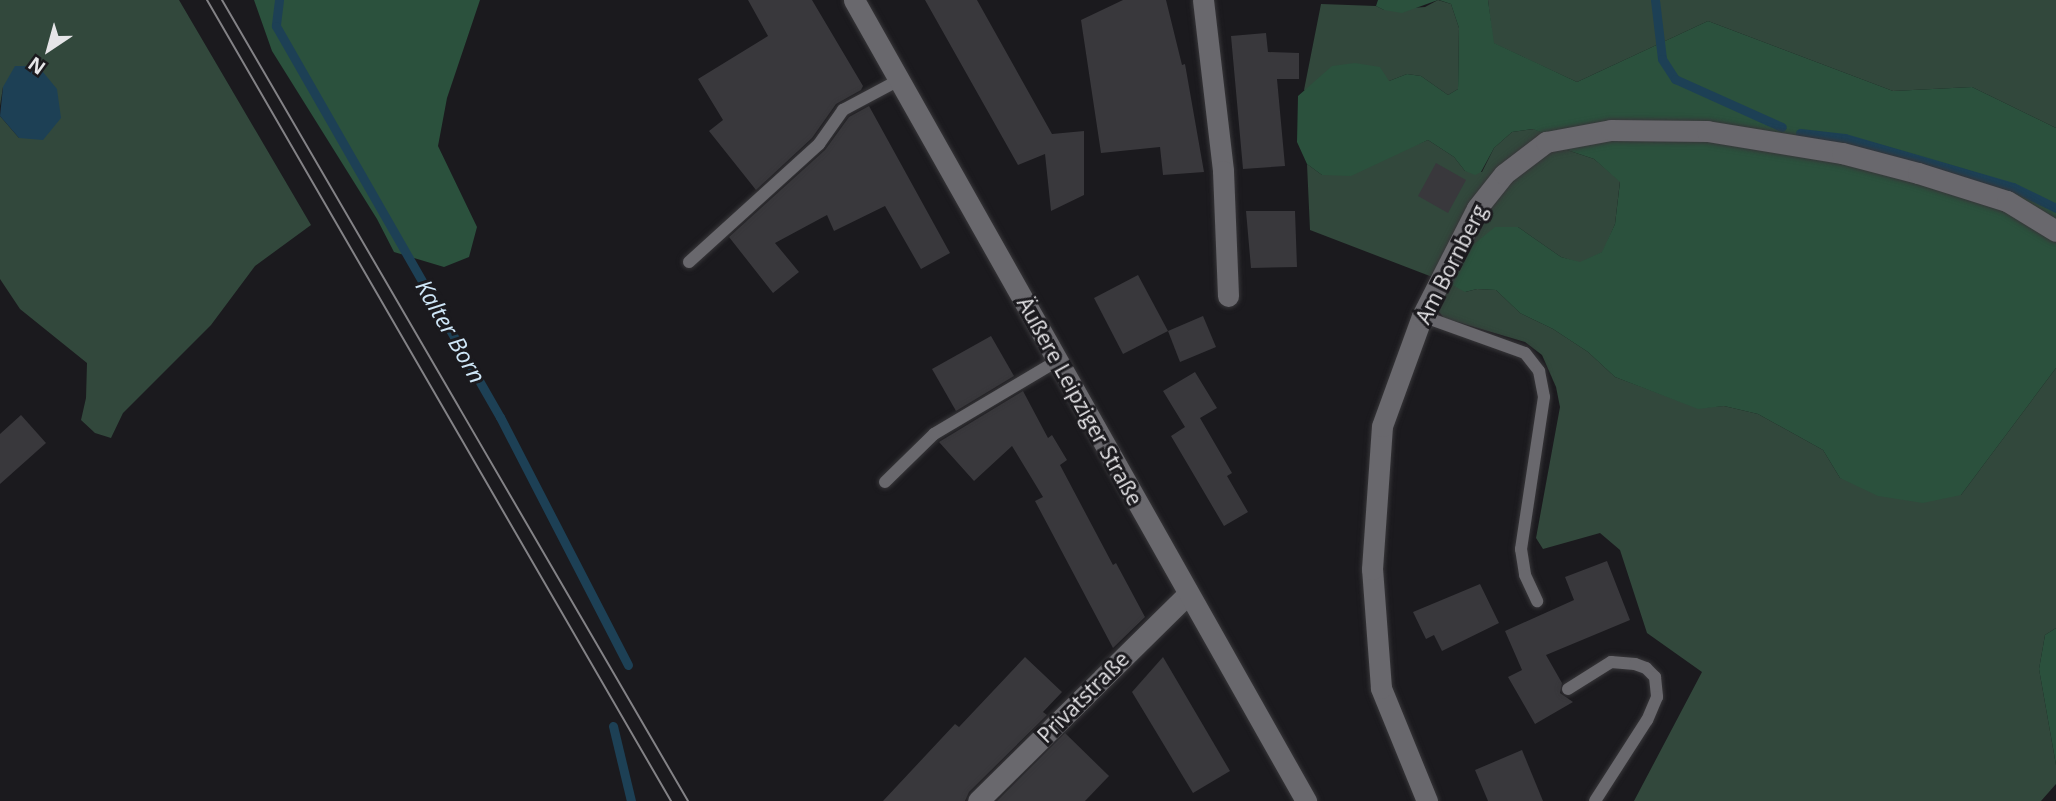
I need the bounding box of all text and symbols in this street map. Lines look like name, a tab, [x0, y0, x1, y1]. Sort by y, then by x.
north arrow	[14, 14, 84, 84]
text: N	[23, 51, 51, 81]
street label: Am Bornberg	[1410, 200, 1492, 328]
water label: Kalter Born	[410, 274, 492, 388]
street label: Äußere Leipziger Straße	[1012, 292, 1148, 510]
street label: Privatstraße	[1032, 646, 1134, 748]

